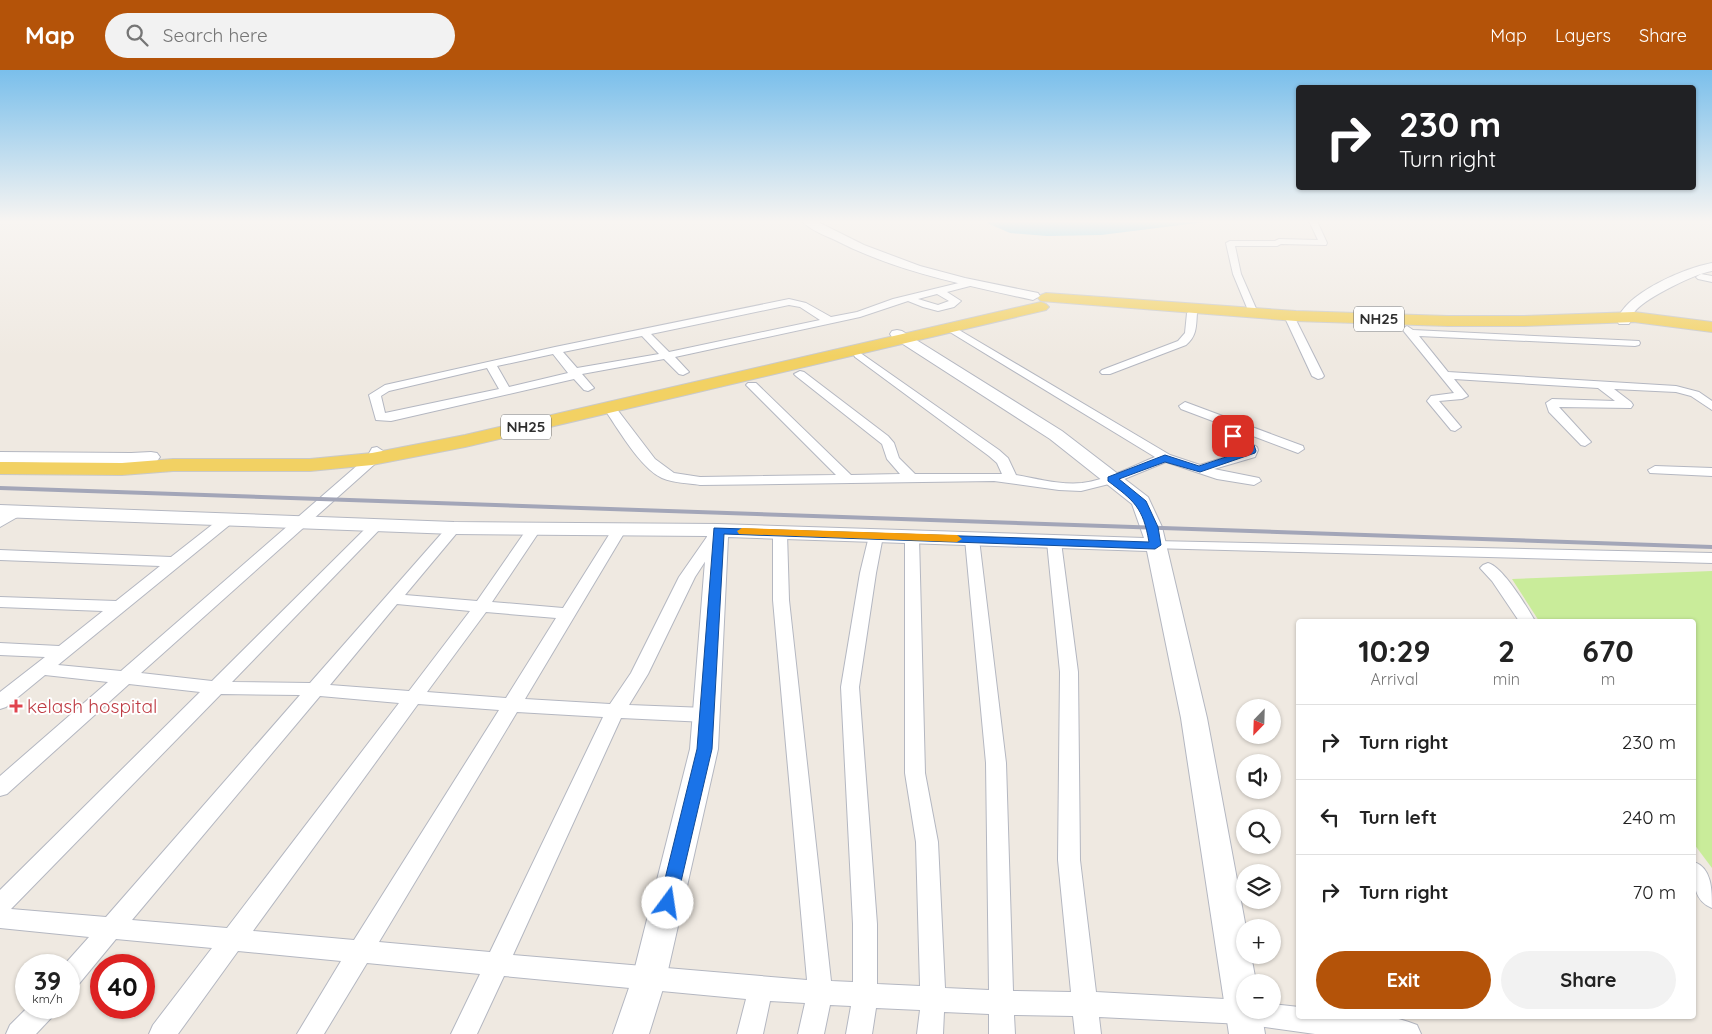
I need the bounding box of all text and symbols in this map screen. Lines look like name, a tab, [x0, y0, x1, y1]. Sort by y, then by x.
search box	[105, 13, 455, 58]
text: Map	[25, 20, 75, 50]
icon: search	[123, 21, 151, 49]
text: Search here	[163, 23, 268, 47]
text: Map	[1490, 24, 1527, 47]
text: Layers	[1555, 24, 1611, 47]
text: Share	[1639, 24, 1687, 47]
text: 230 m	[1399, 102, 1501, 146]
icon: right	[1316, 105, 1381, 170]
text: Turn right	[1399, 145, 1496, 173]
road number: NH25	[1354, 306, 1404, 332]
road number: NH25	[501, 414, 551, 440]
pin	[1212, 415, 1254, 457]
icon: arrive	[1219, 422, 1247, 450]
text: 10:29	[1358, 632, 1431, 670]
text: 2	[1498, 632, 1515, 670]
text: 670	[1582, 632, 1634, 670]
text: Arrival	[1370, 669, 1418, 689]
text: min	[1493, 669, 1520, 689]
text: m	[1601, 669, 1615, 689]
place label: kelash hospital	[27, 694, 157, 718]
marker: kelash hospital	[9, 699, 23, 713]
north arrow	[1236, 699, 1281, 744]
map controls	[1236, 699, 1281, 1019]
icon: right	[1316, 728, 1344, 756]
text: Turn right	[1359, 730, 1448, 754]
text: 230 m	[1622, 730, 1676, 754]
button: sound	[1236, 754, 1281, 799]
icon: left	[1316, 803, 1344, 831]
text: Turn left	[1359, 805, 1437, 829]
text: 240 m	[1622, 805, 1676, 829]
button: search	[1236, 809, 1281, 854]
button: layers	[1236, 864, 1281, 909]
position arrow	[641, 876, 693, 928]
icon: right	[1316, 878, 1344, 906]
text: Turn right	[1359, 880, 1448, 904]
text: 70 m	[1632, 880, 1676, 904]
button: +	[1236, 919, 1281, 964]
button: Exit	[1316, 951, 1491, 1009]
button: Share	[1501, 951, 1676, 1009]
speed limit sign: 40	[90, 954, 155, 1019]
text: 39	[34, 965, 61, 996]
button: −	[1236, 974, 1281, 1019]
text: km/h	[32, 991, 63, 1006]

